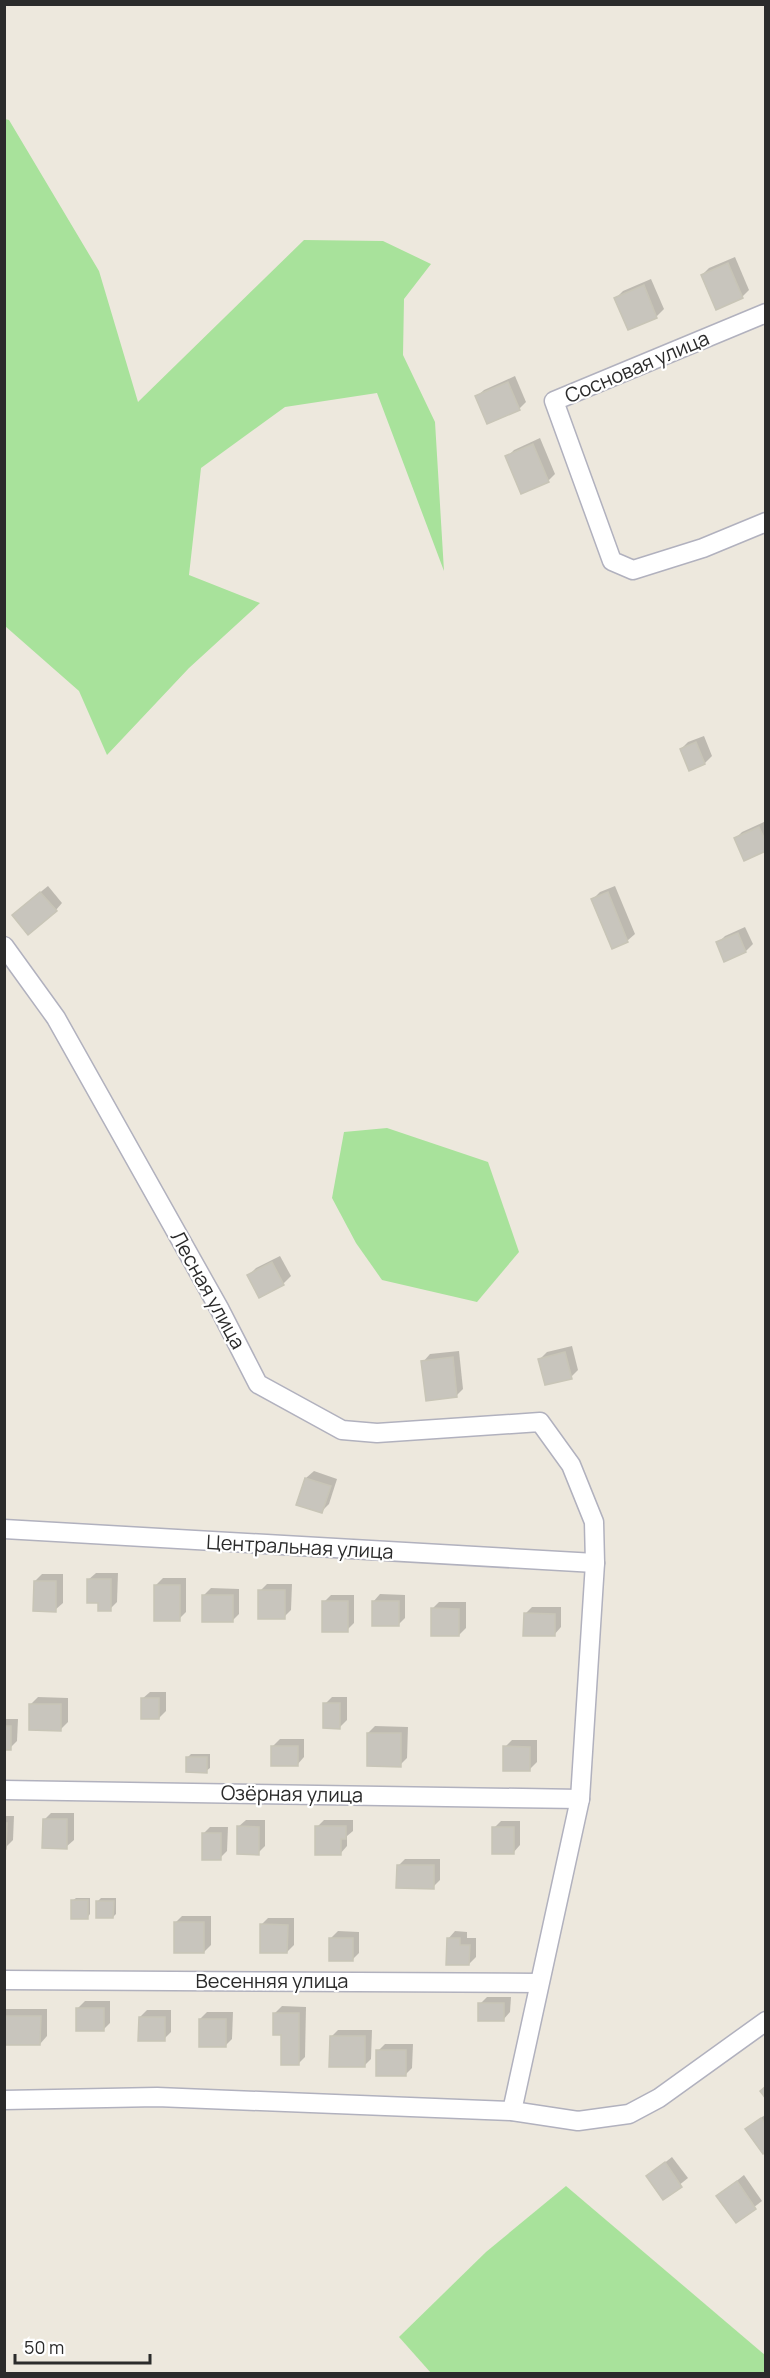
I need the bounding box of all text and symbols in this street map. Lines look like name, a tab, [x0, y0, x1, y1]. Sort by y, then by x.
street label: Сосновая улица	[561, 324, 713, 409]
street label: Лесная улица	[165, 1226, 252, 1354]
street label: Центральная улица	[206, 1528, 394, 1565]
street label: Озёрная улица	[221, 1779, 363, 1808]
street label: Весенняя улица	[196, 1967, 348, 1994]
scale bar	[15, 2327, 150, 2365]
text: 50 m	[24, 2335, 64, 2359]

